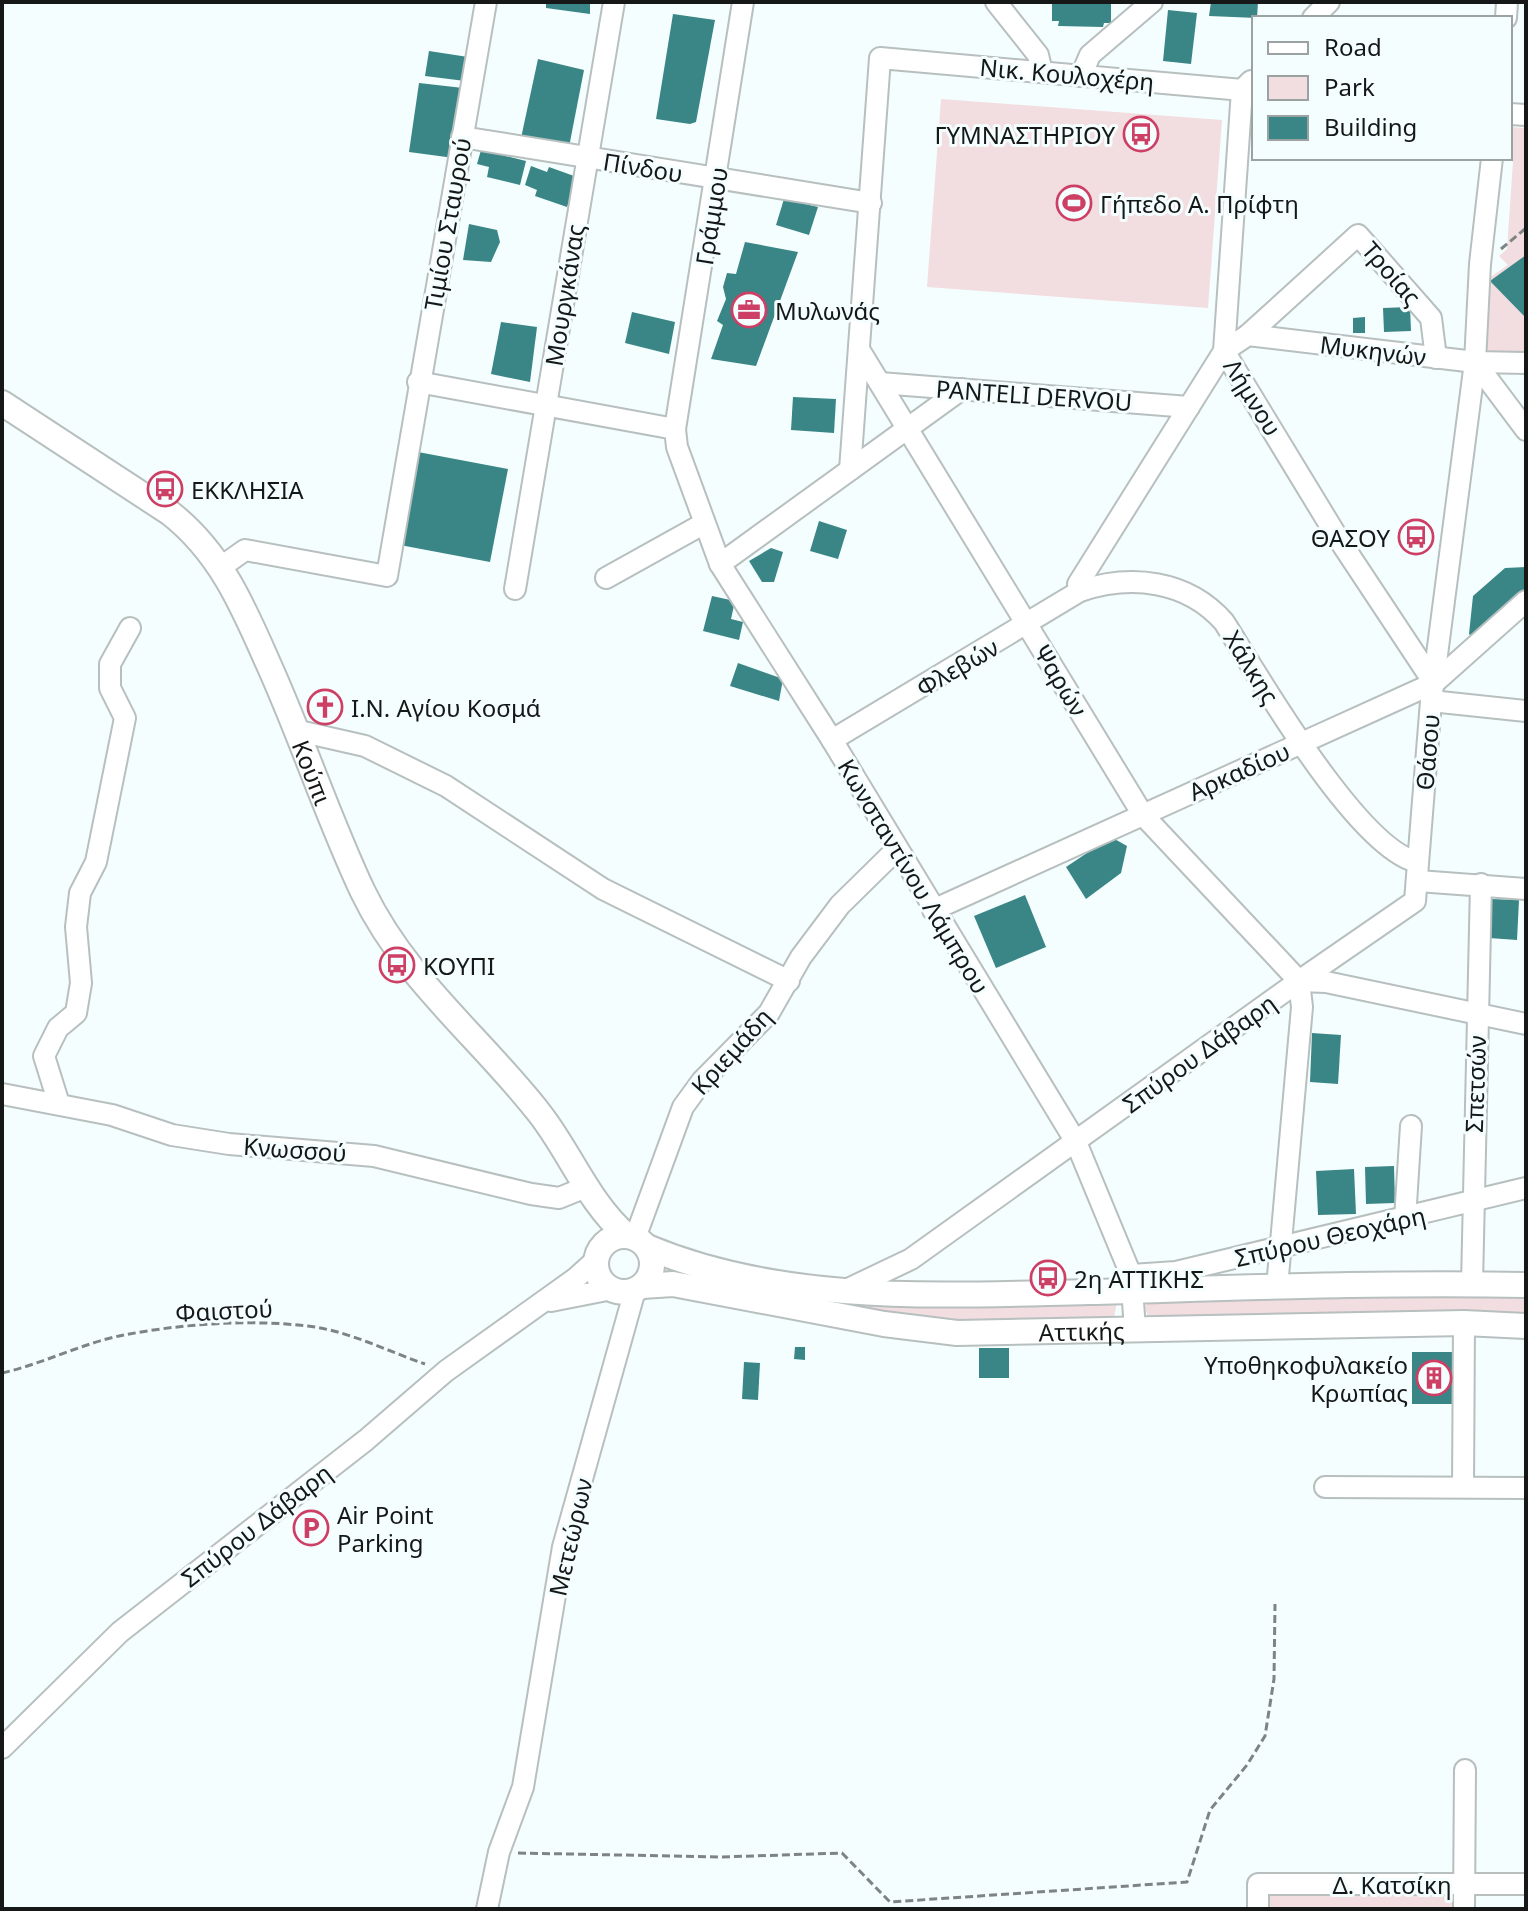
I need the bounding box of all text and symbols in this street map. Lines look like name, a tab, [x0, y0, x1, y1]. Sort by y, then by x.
legend	[1252, 16, 1512, 160]
text: Road	[1324, 30, 1382, 63]
street label: Νικ. Κουλοχέρη	[978, 50, 1156, 98]
text: Park	[1324, 70, 1375, 103]
text: Building	[1324, 110, 1417, 143]
bus stop icon: ΓΥΜΝΑΣΤΗΡΙΟΥ	[1122, 115, 1160, 153]
place label: ΓΥΜΝΑΣΤΗΡΙΟΥ	[934, 118, 1115, 151]
street label: Τιμίου Σταυρού	[416, 135, 478, 313]
street label: Πίνδου	[601, 144, 685, 190]
street label: Γράμμου	[687, 165, 735, 267]
sports icon: Γήπεδο Α. Πρίφτη	[1055, 184, 1093, 222]
place label: Γήπεδο Α. Πρίφτη	[1100, 187, 1299, 220]
street label: Μουργκάνας	[537, 222, 591, 368]
street label: Τροίας	[1355, 234, 1429, 312]
office icon: Μυλωνάς	[730, 291, 768, 329]
place label: Μυλωνάς	[775, 294, 880, 327]
street label: Μυκηνών	[1318, 327, 1428, 373]
street label: Λήμνου	[1216, 352, 1290, 442]
street label: PANTELI DERVOU	[935, 372, 1133, 418]
bus stop icon: ΕΚΚΛΗΣΙΑ	[146, 470, 184, 508]
place label: ΕΚΚΛΗΣΙΑ	[191, 473, 304, 506]
bus stop icon: ΘΑΣΟΥ	[1397, 518, 1435, 556]
place label: ΘΑΣΟΥ	[1311, 521, 1390, 554]
street label: Χάλκης	[1217, 624, 1287, 710]
street label: Φλεβών	[910, 630, 1004, 704]
street label: Ψαρών	[1027, 638, 1095, 722]
church icon: Ι.Ν. Αγίου Κοσμά	[306, 688, 344, 726]
place label: Ι.Ν. Αγίου Κοσμά	[351, 691, 541, 724]
street label: Θάσου	[1407, 712, 1447, 792]
street label: Αρκαδίου	[1183, 734, 1295, 808]
street label: Κούπι	[285, 735, 341, 809]
street label: Κωνσταντίνου Λάμπρου	[831, 752, 997, 1000]
bus stop icon: ΚΟΥΠΙ	[378, 946, 416, 984]
place label: ΚΟΥΠΙ	[423, 949, 495, 982]
street label: Σπύρου Δάβαρη	[1116, 986, 1282, 1120]
street label: Κριεμάδη	[683, 1000, 779, 1102]
street label: Σπετσών	[1457, 1035, 1493, 1133]
street label: Κνωσσού	[242, 1129, 348, 1169]
street label: Σπύρου Θεοχάρη	[1231, 1198, 1429, 1274]
bus stop icon: 2η ΑΤΤΙΚΗΣ	[1029, 1259, 1067, 1297]
place label: 2η ΑΤΤΙΚΗΣ	[1074, 1262, 1204, 1295]
street label: Φαιστού	[174, 1291, 274, 1329]
street label: Αττικής	[1038, 1313, 1125, 1348]
place label: Υποθηκοφυλακείο Κρωπίας	[1204, 1348, 1408, 1409]
building icon: Υποθηκοφυλακείο Κρωπίας	[1415, 1359, 1453, 1397]
street label: Σπύρου Δάβαρη	[174, 1456, 338, 1594]
street label: Μετεώρων	[540, 1475, 600, 1599]
place label: Air Point Parking	[337, 1498, 434, 1559]
parking icon: Air Point Parking	[292, 1509, 330, 1547]
street label: Δ. Κατσίκη	[1333, 1868, 1451, 1901]

